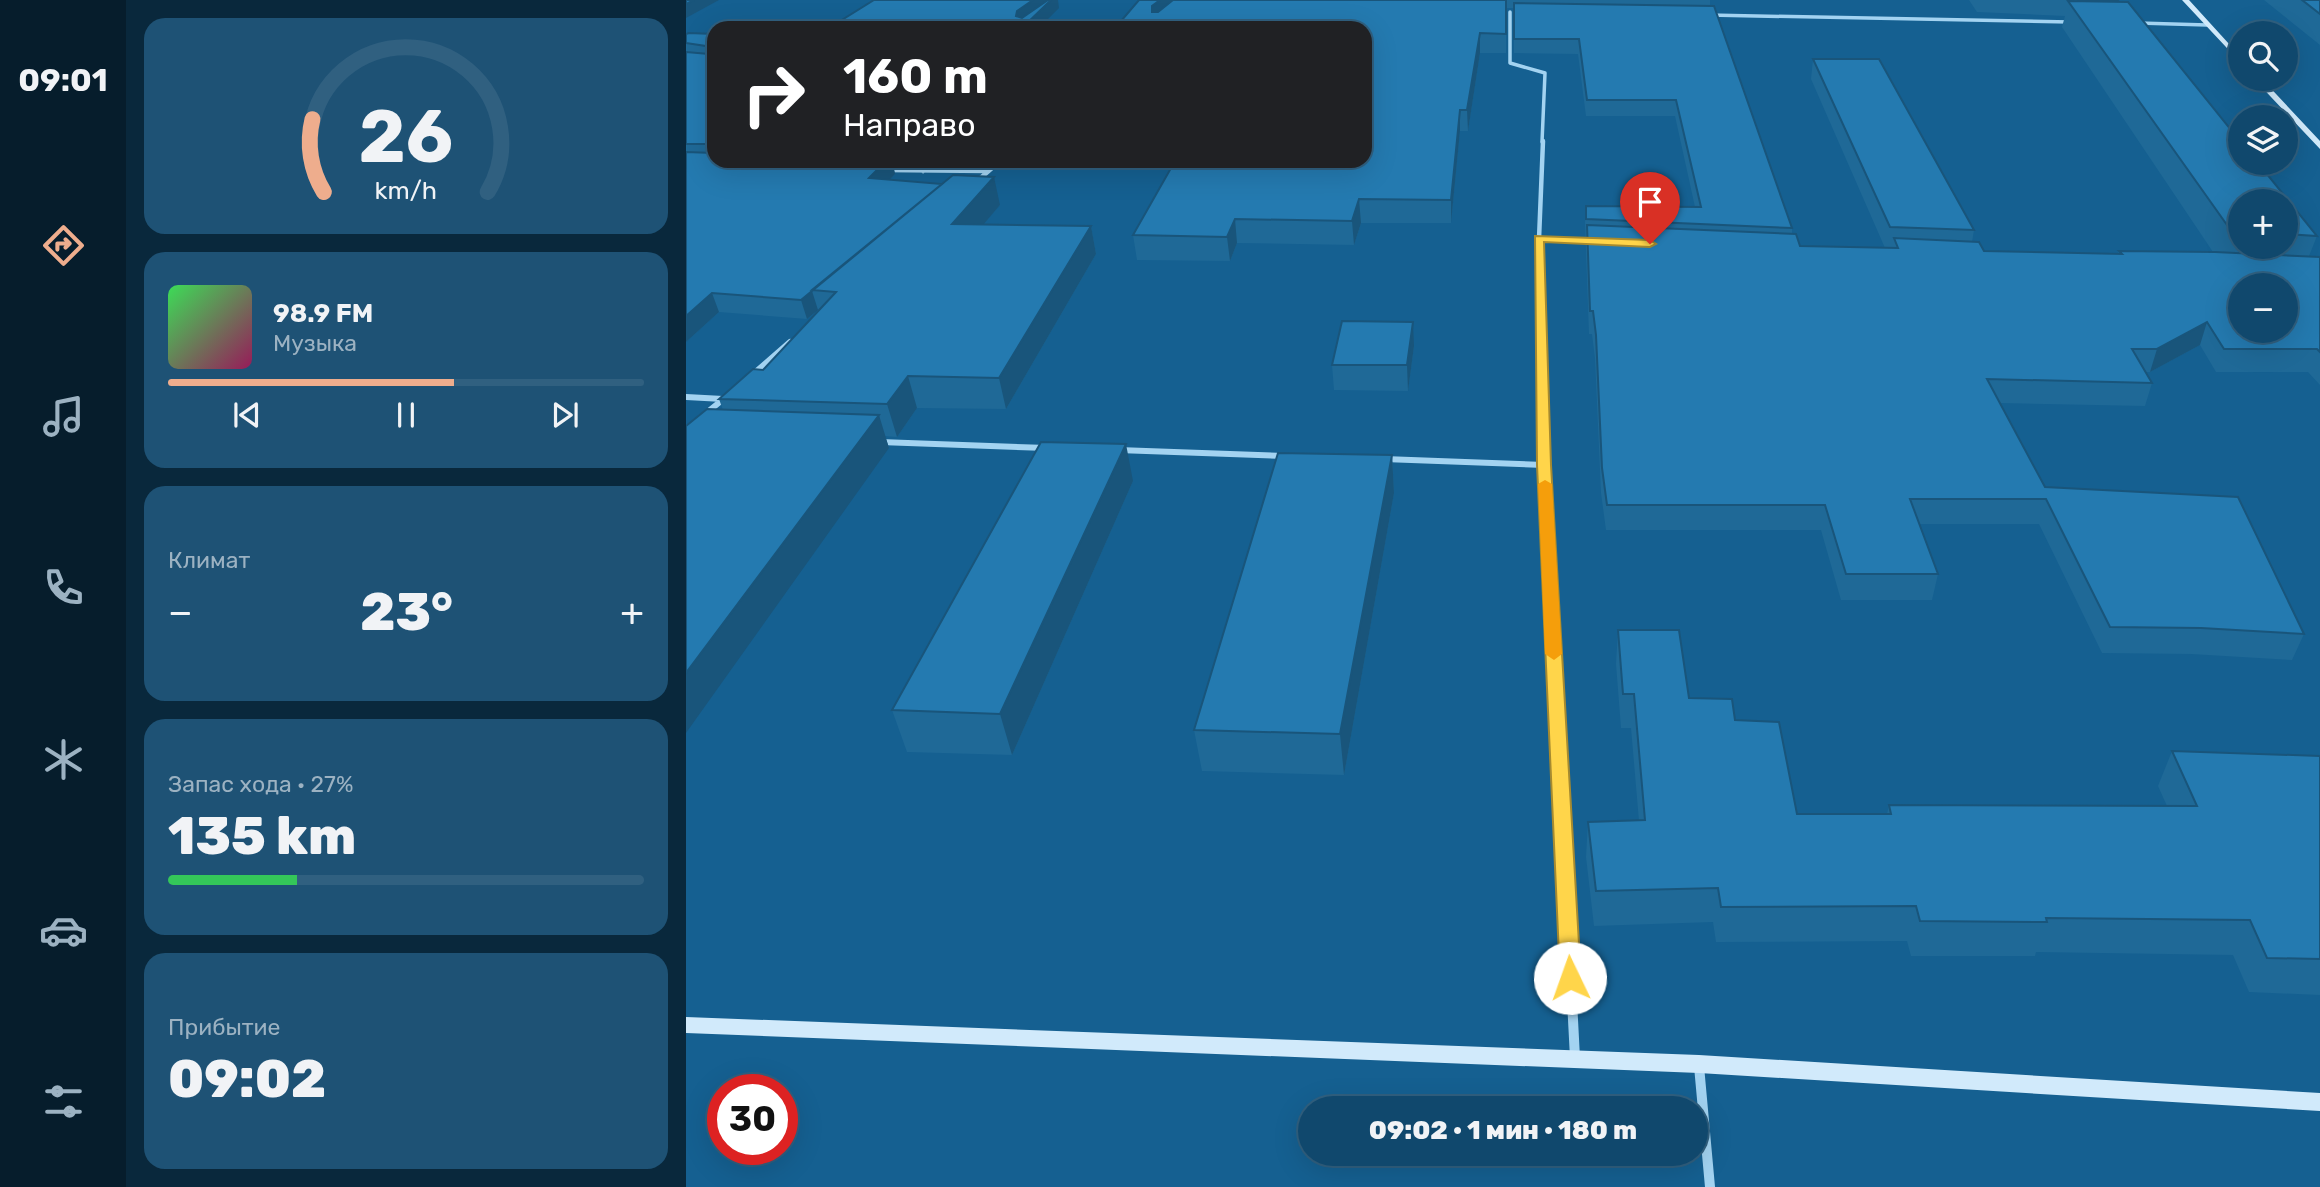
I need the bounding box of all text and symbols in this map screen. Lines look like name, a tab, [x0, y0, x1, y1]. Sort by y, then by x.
map controls	[2228, 21, 2298, 343]
button: search	[2228, 21, 2298, 91]
text: 160 m	[843, 47, 988, 105]
icon: right	[728, 49, 819, 140]
text: 09:01	[18, 61, 108, 99]
text: 26	[359, 94, 453, 180]
button: layers	[2228, 105, 2298, 175]
text: Направо	[843, 106, 976, 144]
pin	[1620, 172, 1680, 244]
text: km/h	[375, 176, 437, 205]
icon: arrive	[1631, 183, 1669, 221]
button: +	[2228, 189, 2298, 259]
icon: directions	[39, 221, 88, 270]
button: −	[2228, 273, 2298, 343]
text: 98.9 FM	[273, 298, 373, 329]
text: Музыка	[273, 329, 357, 357]
icon: music	[39, 392, 88, 441]
icon: previous	[228, 396, 266, 434]
icon: pause	[387, 396, 425, 434]
icon: next	[546, 396, 584, 434]
text: Климат	[168, 546, 250, 574]
icon: phone	[39, 563, 88, 612]
text: 23°	[360, 581, 453, 643]
text: −	[168, 589, 193, 635]
text: +	[620, 589, 644, 635]
icon: climate	[39, 735, 88, 784]
text: Запас хода · 27%	[168, 770, 353, 798]
text: 135 km	[168, 805, 356, 867]
icon: car	[39, 906, 88, 955]
position arrow	[1533, 941, 1607, 1015]
text: Прибытие	[168, 1013, 280, 1041]
text: 09:02	[168, 1048, 326, 1110]
speed limit sign: 30	[707, 1074, 798, 1165]
icon: filters	[39, 1077, 88, 1126]
text: 09:02 · 1 мин · 180 m	[1369, 1115, 1637, 1146]

